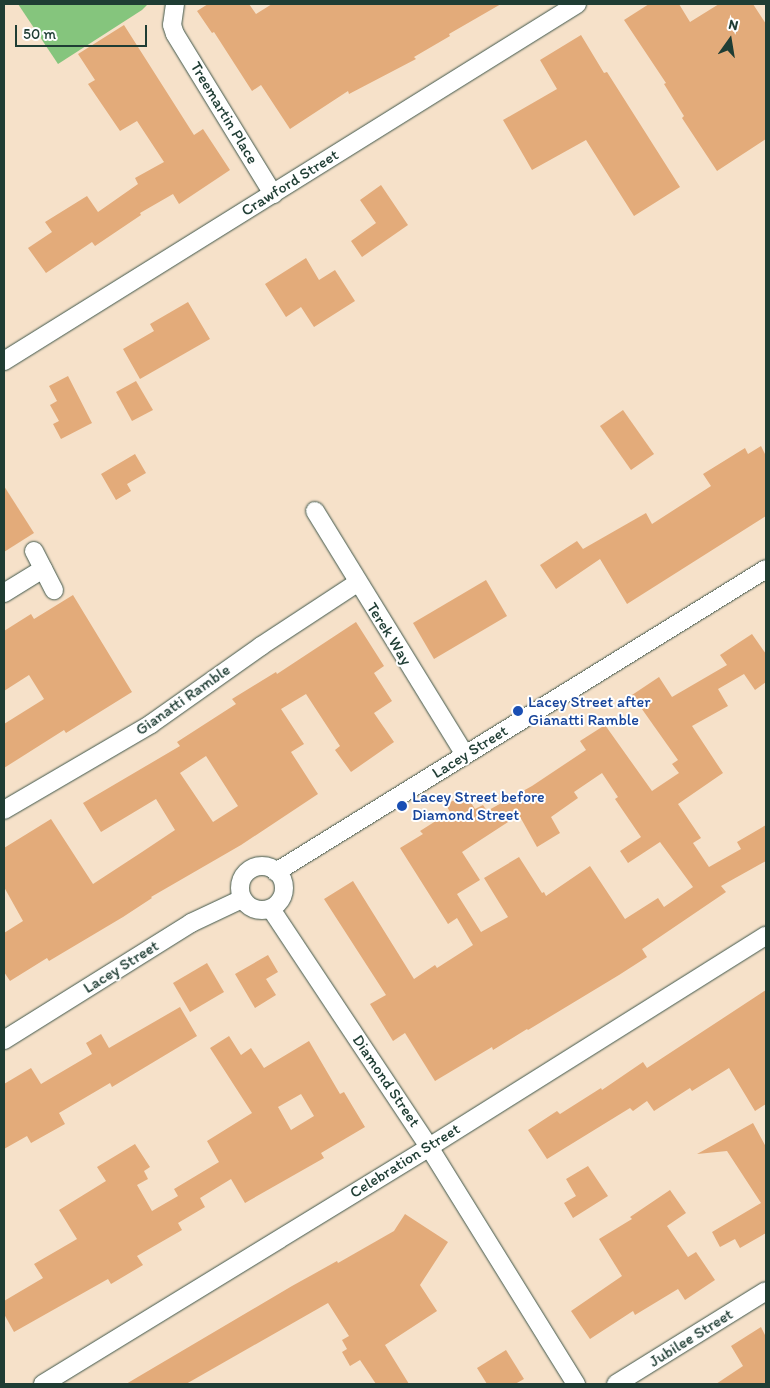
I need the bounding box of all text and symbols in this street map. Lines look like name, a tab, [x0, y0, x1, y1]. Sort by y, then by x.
scale bar	[18, 15, 150, 47]
north arrow	[705, 15, 755, 65]
text: N	[727, 16, 740, 34]
text: 50 m	[23, 25, 56, 43]
street label: Treemartin Place	[186, 58, 262, 168]
street label: Crawford Street	[238, 146, 342, 220]
street label: Terek Way	[362, 599, 416, 669]
street label: Gianatti Ramble	[132, 660, 234, 740]
place label: Lacey Street after Gianatti Ramble	[528, 692, 651, 730]
marker: Lacey Street after Gianatti Ramble	[512, 705, 524, 717]
street label: Lacey Street	[429, 721, 511, 783]
place label: Lacey Street before Diamond Street	[412, 787, 545, 825]
marker: Lacey Street before Diamond Street	[396, 800, 408, 812]
street label: Lacey Street	[80, 936, 162, 998]
street label: Diamond Street	[348, 1031, 424, 1131]
street label: Celebration Street	[347, 1120, 463, 1202]
street label: Jubilee Street	[646, 1305, 736, 1371]

